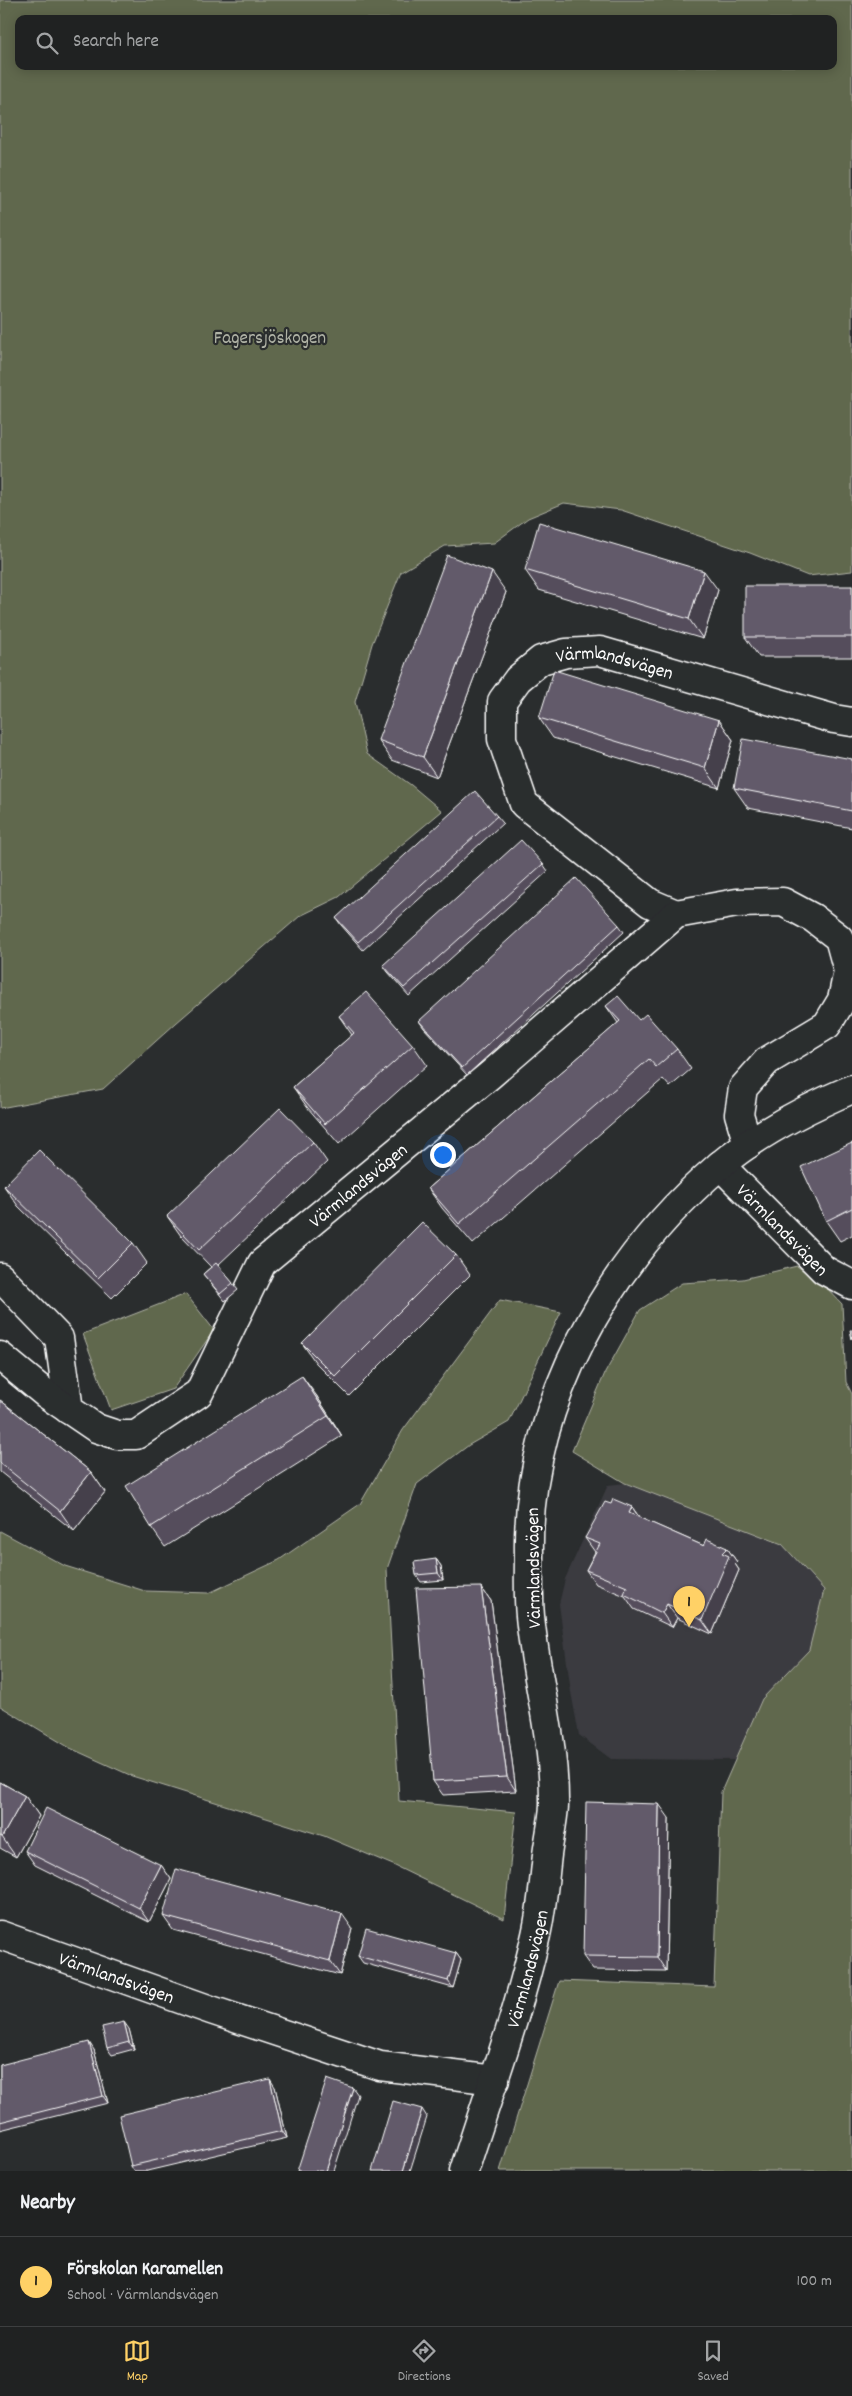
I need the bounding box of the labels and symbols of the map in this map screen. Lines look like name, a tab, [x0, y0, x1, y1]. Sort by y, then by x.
park label: Fagersjöskogen	[214, 326, 326, 353]
street label: Värmlandsvägen	[553, 641, 676, 689]
street label: Värmlandsvägen	[304, 1138, 415, 1236]
your location	[430, 1142, 456, 1168]
street label: Värmlandsvägen	[729, 1179, 833, 1284]
street label: Värmlandsvägen	[521, 1507, 550, 1629]
pin: 1	[673, 1586, 705, 1627]
street label: Värmlandsvägen	[501, 1908, 557, 2032]
street label: Värmlandsvägen	[54, 1947, 177, 2013]

